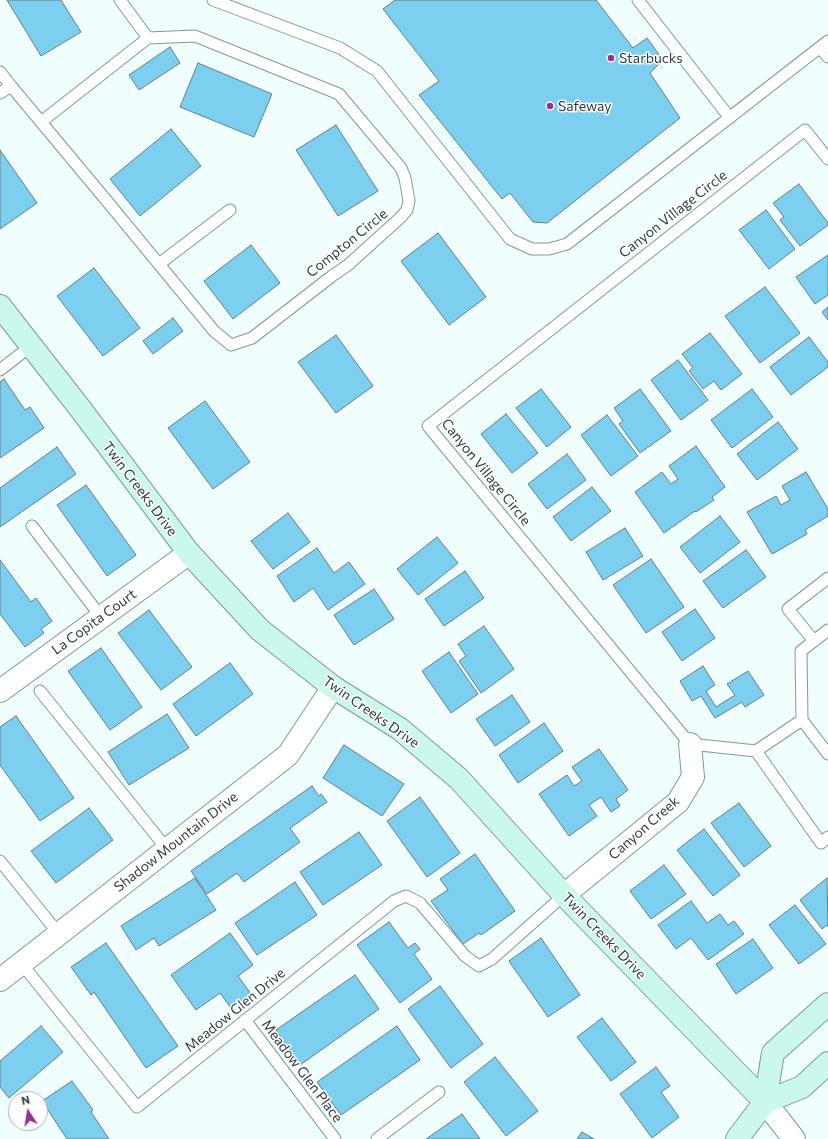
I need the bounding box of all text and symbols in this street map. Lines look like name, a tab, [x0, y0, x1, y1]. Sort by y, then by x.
place label: Starbucks	[619, 50, 683, 66]
marker: Starbucks	[606, 53, 616, 63]
place label: Safeway	[558, 98, 611, 114]
marker: Safeway	[545, 101, 555, 111]
street label: Canyon Village Circle	[616, 167, 730, 261]
street label: Compton Circle	[303, 205, 391, 281]
street label: Canyon Village Circle	[438, 415, 534, 529]
street label: Twin Creeks Drive	[99, 439, 181, 539]
street label: La Copita Court	[48, 586, 140, 658]
street label: Twin Creeks Drive	[320, 672, 422, 752]
street label: Shadow Mountain Drive	[111, 788, 241, 896]
street label: Canyon Creek	[605, 793, 683, 863]
street label: Twin Creeks Drive	[558, 889, 650, 983]
street label: Meadow Glen Drive	[182, 964, 288, 1056]
street label: Meadow Glen Place	[258, 1016, 346, 1126]
north arrow	[8, 1091, 48, 1131]
text: N	[20, 1093, 31, 1107]

